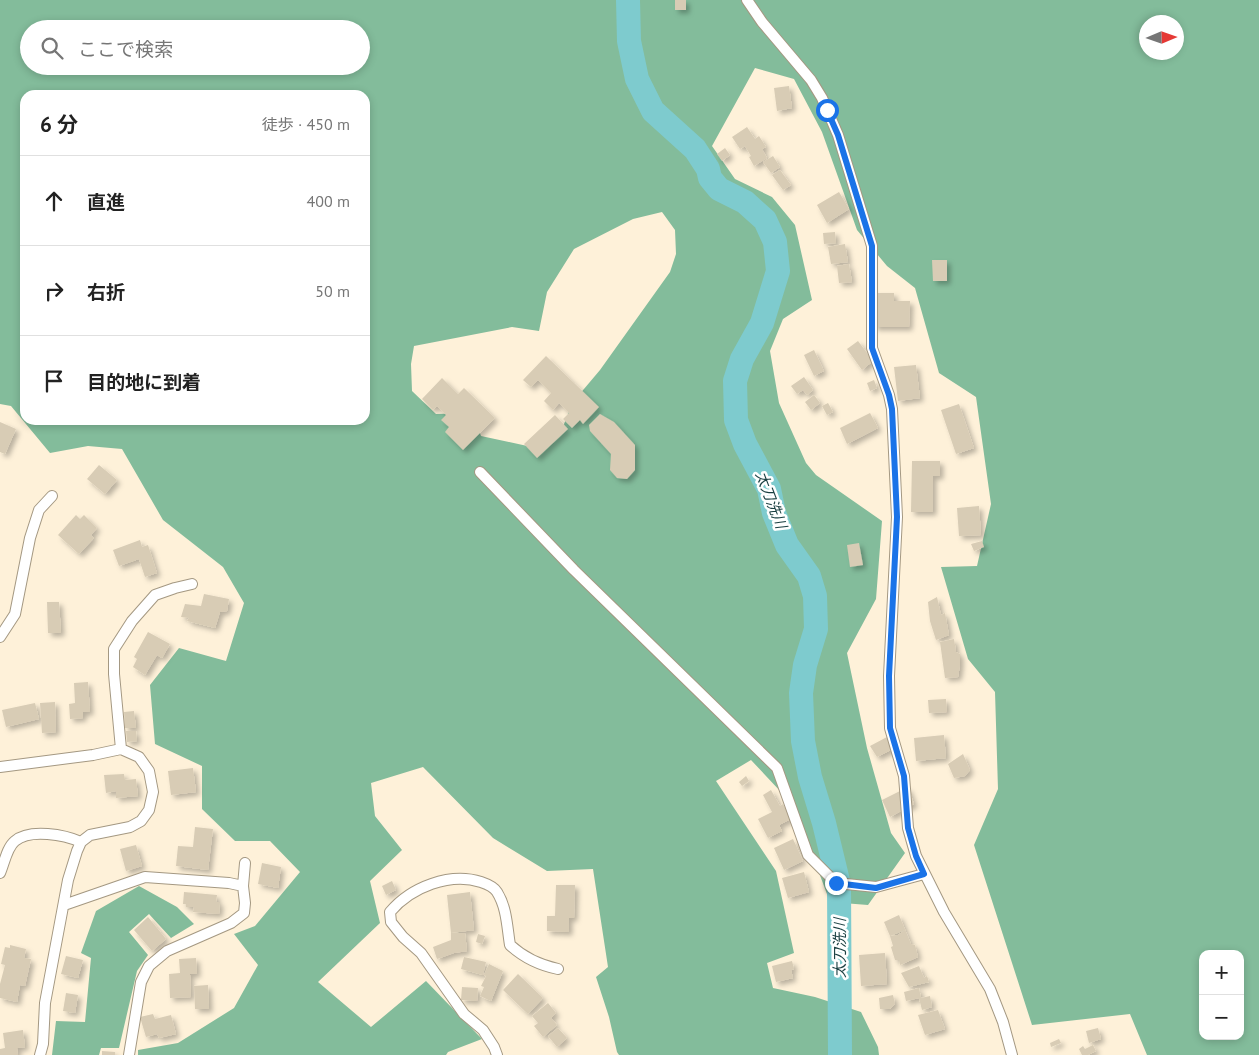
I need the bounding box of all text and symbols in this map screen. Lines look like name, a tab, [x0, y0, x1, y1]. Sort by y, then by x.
north arrow	[1139, 15, 1184, 60]
search box	[20, 20, 370, 75]
icon: search	[38, 34, 66, 62]
text: ここで検索	[78, 37, 173, 61]
route start	[816, 99, 839, 122]
text: 6 分	[40, 111, 78, 138]
text: 徒歩 · 450 m	[262, 114, 350, 134]
icon: ahead	[40, 187, 68, 215]
text: 直進	[87, 190, 125, 214]
text: 400 m	[307, 191, 350, 211]
icon: right	[40, 277, 68, 305]
text: 右折	[87, 280, 125, 304]
text: 50 m	[315, 281, 350, 301]
icon: arrive	[40, 367, 68, 395]
text: 目的地に到着	[87, 370, 201, 394]
water label: 太刀洗川	[752, 468, 792, 533]
route end	[825, 872, 848, 895]
water label: 太刀洗川	[830, 916, 849, 978]
map controls	[1199, 950, 1244, 1040]
button: +	[1199, 950, 1244, 995]
button: −	[1199, 995, 1244, 1040]

